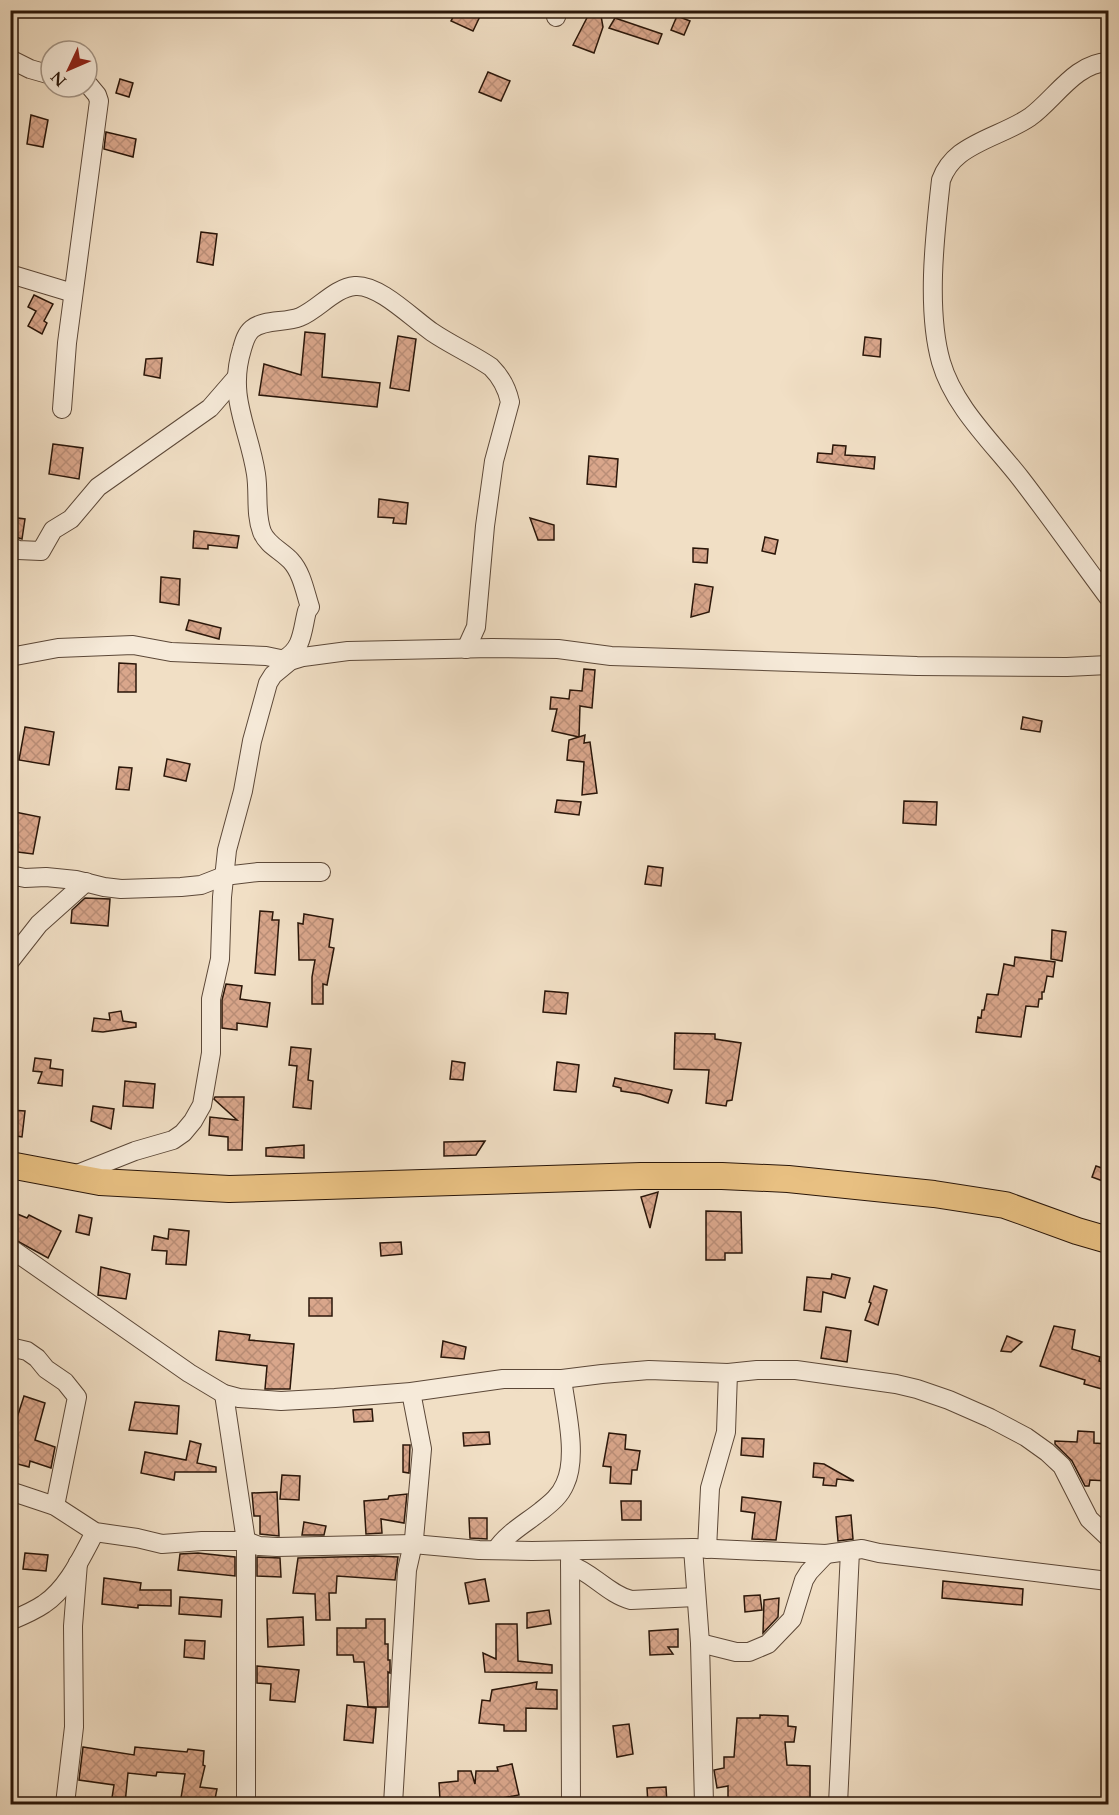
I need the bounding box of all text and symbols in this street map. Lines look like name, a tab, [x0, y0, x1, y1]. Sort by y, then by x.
north arrow	[39, 39, 99, 99]
text: N	[46, 66, 72, 91]

